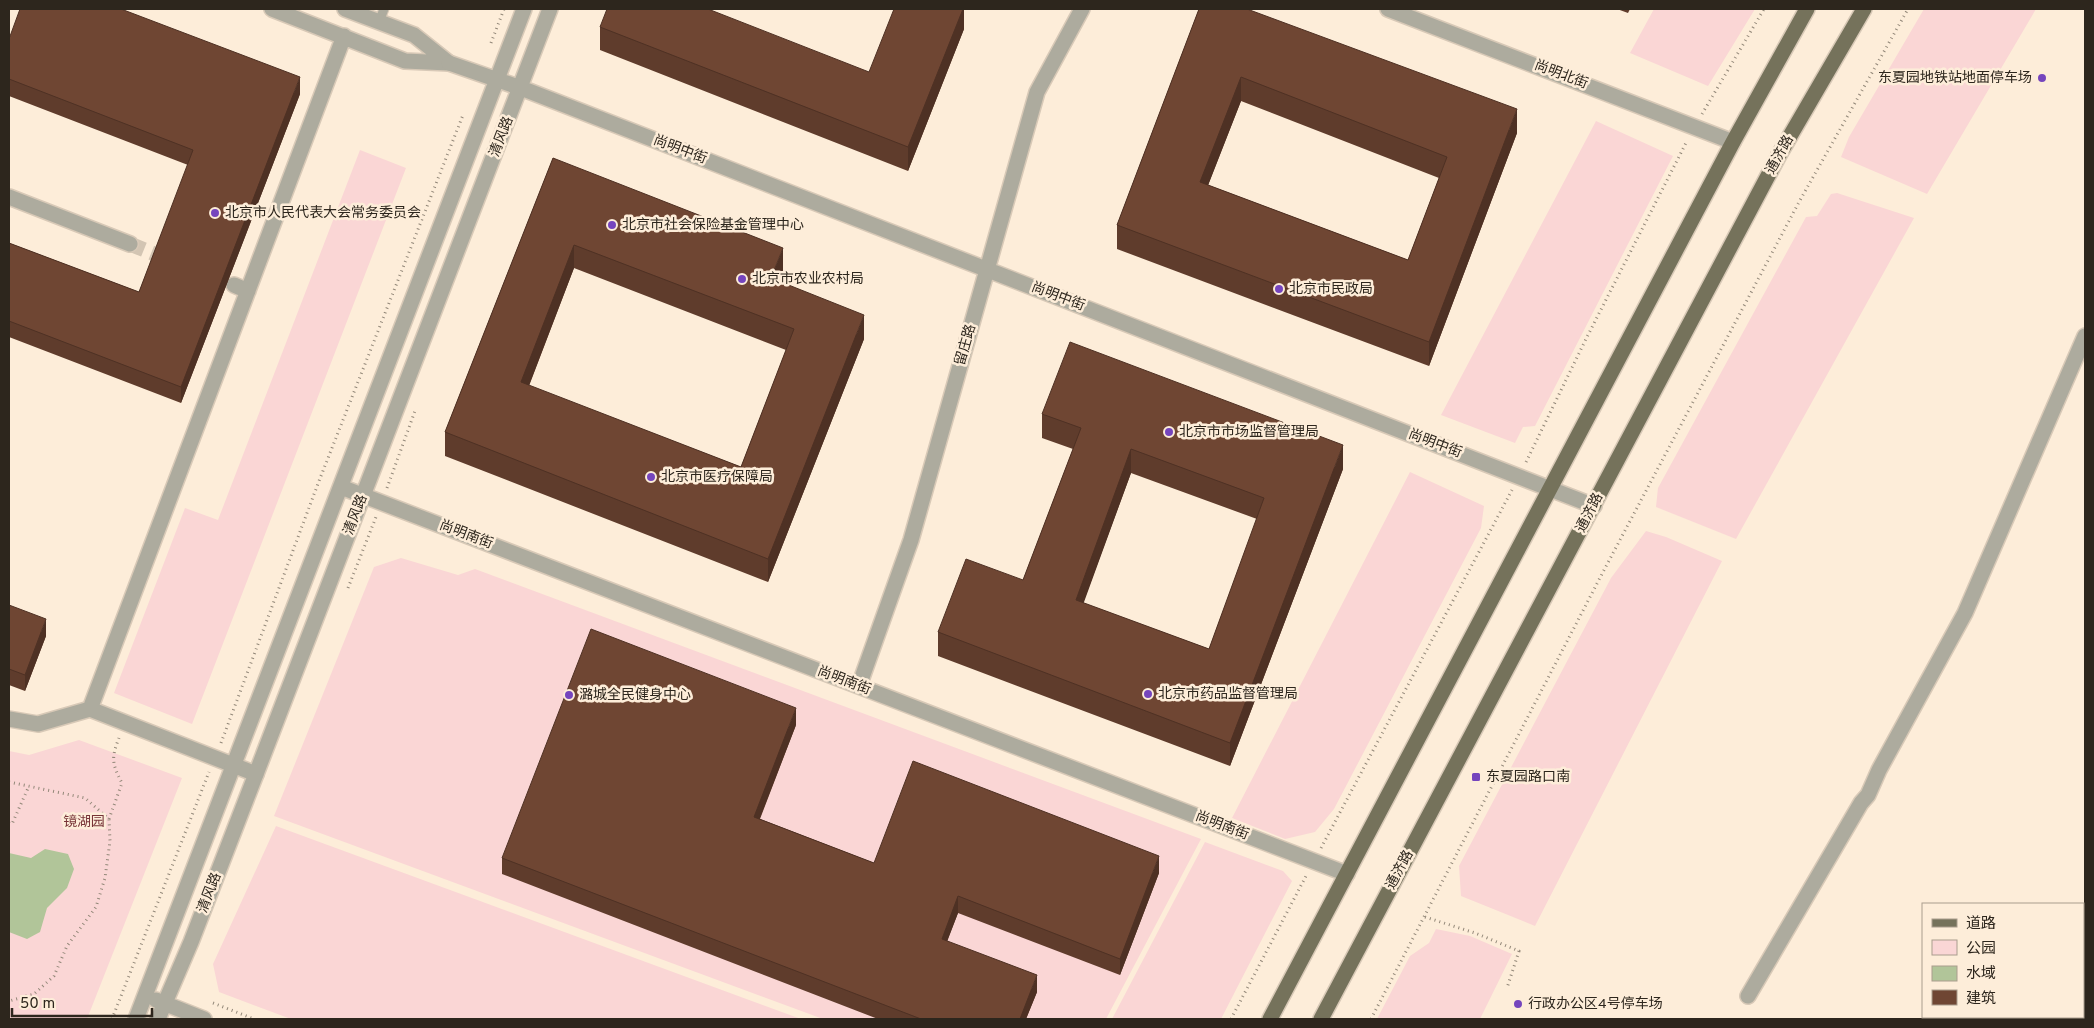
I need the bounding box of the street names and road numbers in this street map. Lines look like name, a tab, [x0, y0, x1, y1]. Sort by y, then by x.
street label: 尚明北街	[1532, 56, 1591, 93]
street label: 清风路	[487, 114, 517, 160]
street label: 尚明中街	[651, 132, 709, 168]
street label: 通济路	[1762, 133, 1798, 177]
street label: 尚明中街	[1029, 279, 1087, 315]
street label: 留庄路	[952, 322, 980, 368]
street label: 尚明中街	[1406, 426, 1464, 462]
street label: 通济路	[1573, 490, 1607, 536]
street label: 清风路	[341, 492, 371, 538]
street label: 尚明南街	[437, 517, 495, 553]
street label: 尚明南街	[815, 663, 873, 699]
street label: 尚明南街	[1193, 808, 1251, 844]
street label: 通济路	[1383, 847, 1417, 893]
street label: 清风路	[195, 870, 225, 916]

